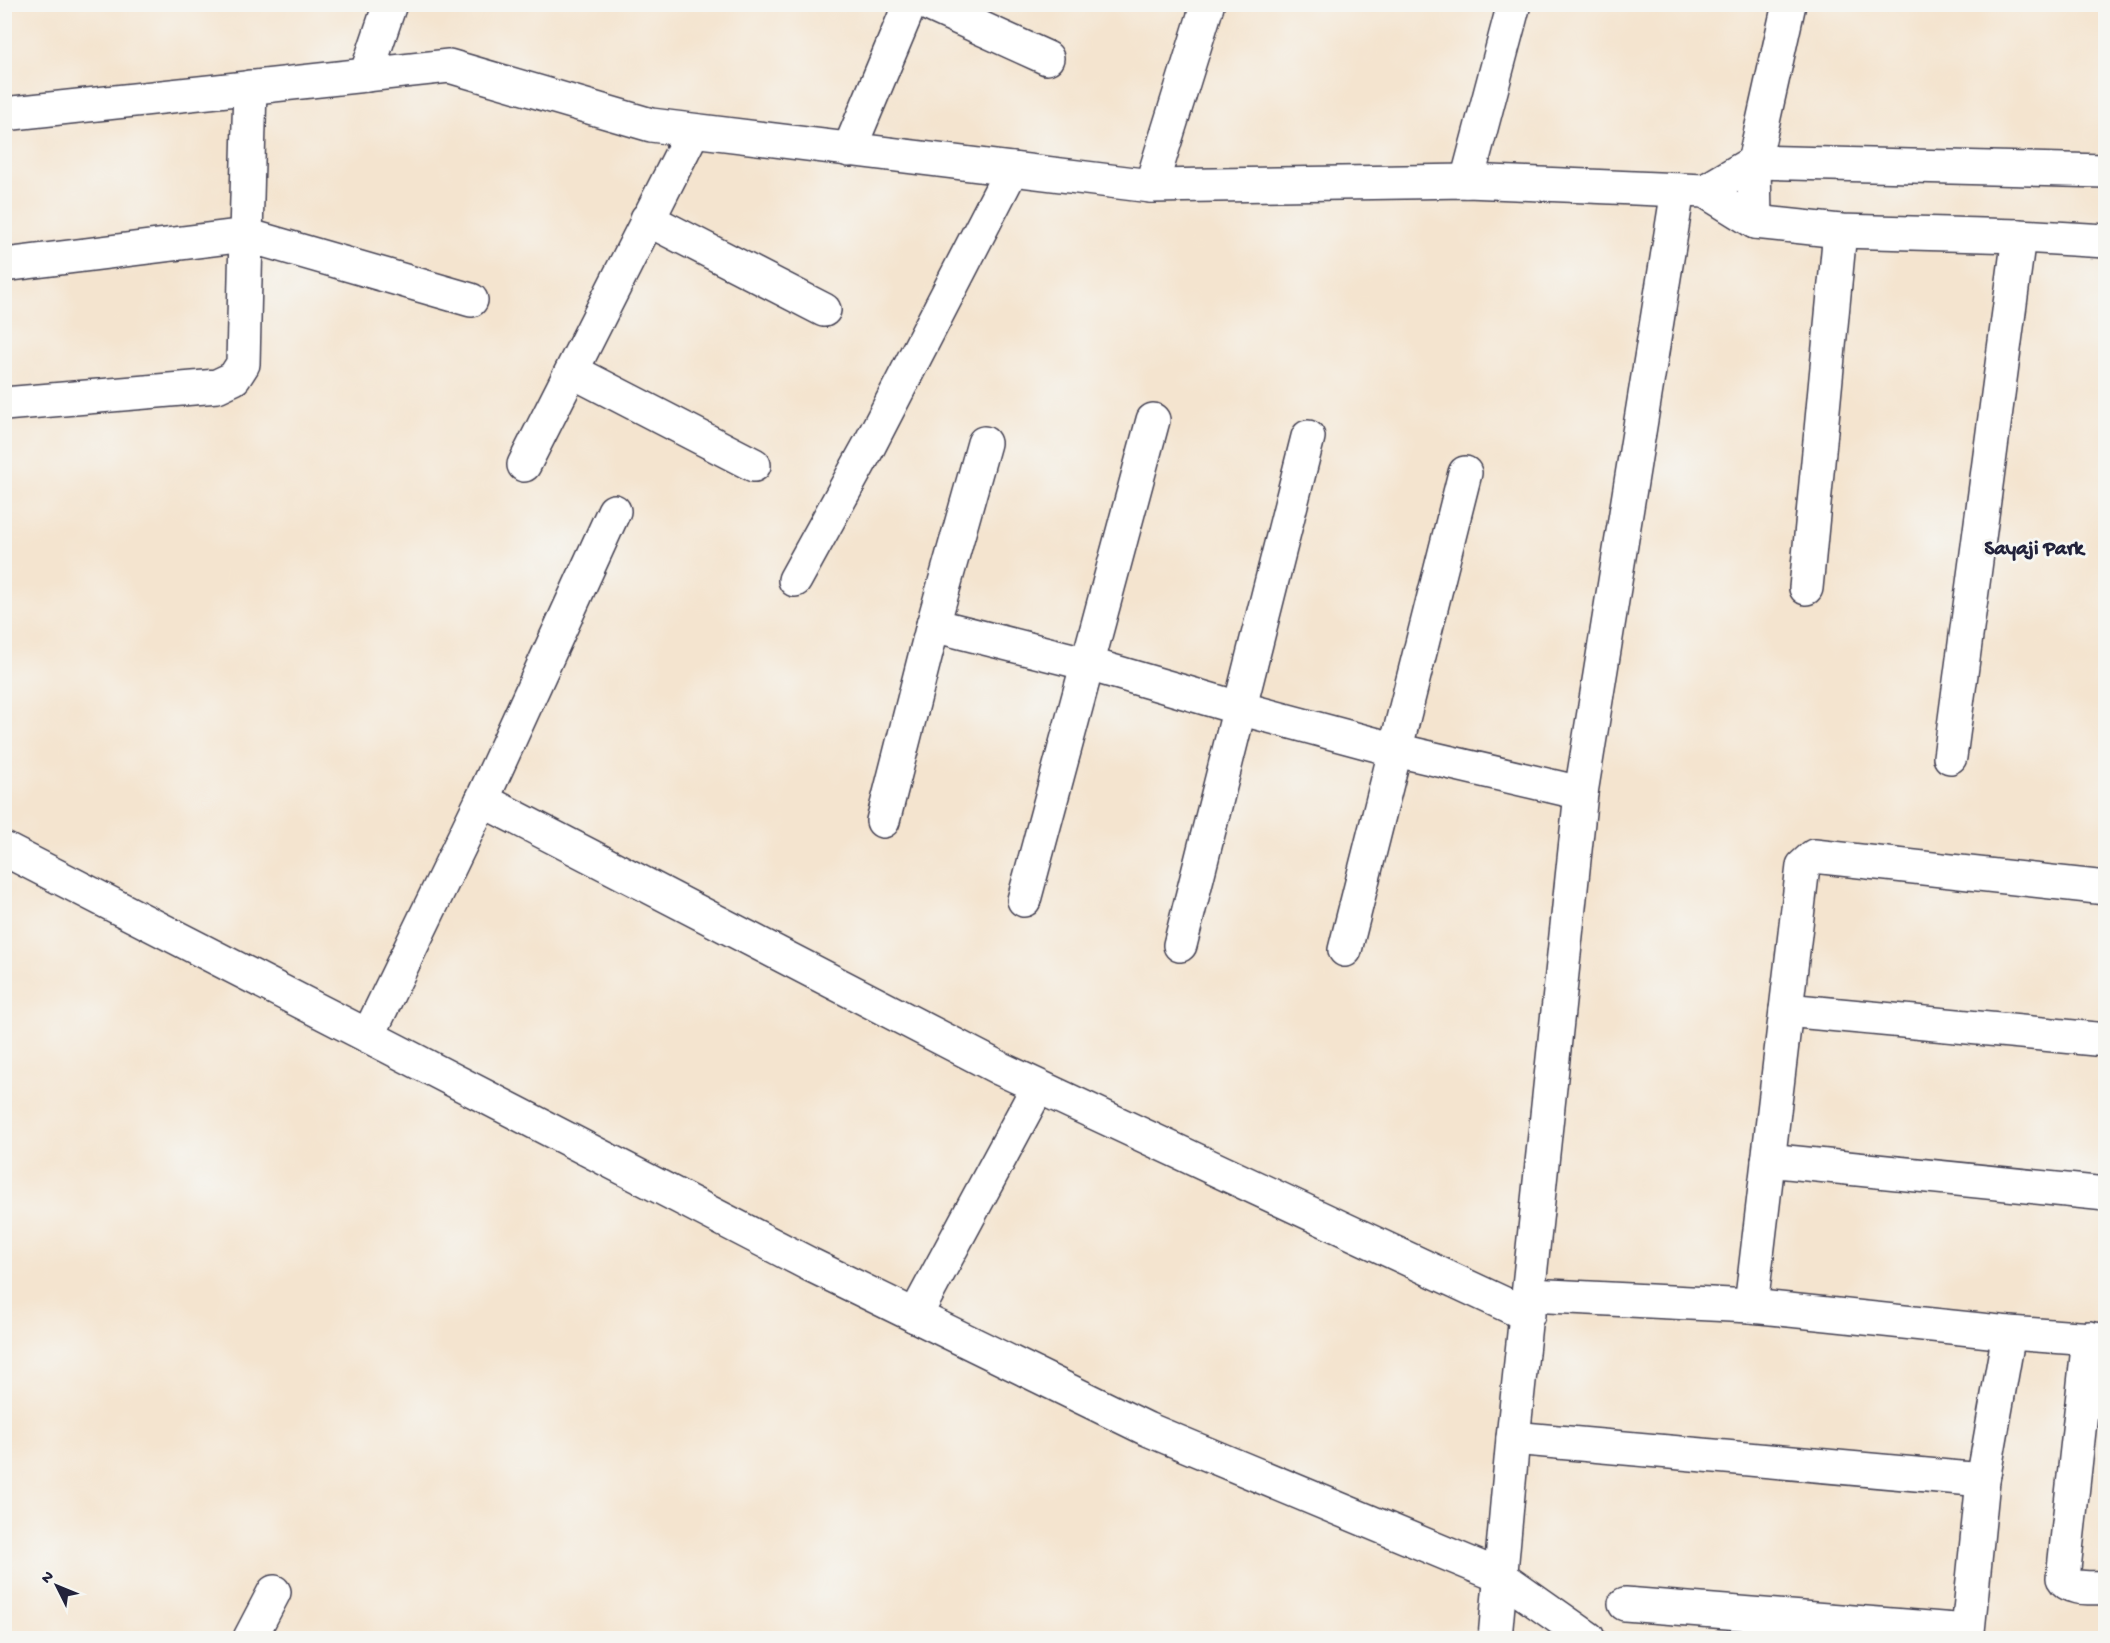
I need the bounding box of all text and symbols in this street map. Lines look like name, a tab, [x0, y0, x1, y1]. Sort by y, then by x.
district label: Sayaji Park	[1984, 538, 2086, 563]
north arrow	[27, 1556, 87, 1616]
text: N	[38, 1567, 59, 1588]

